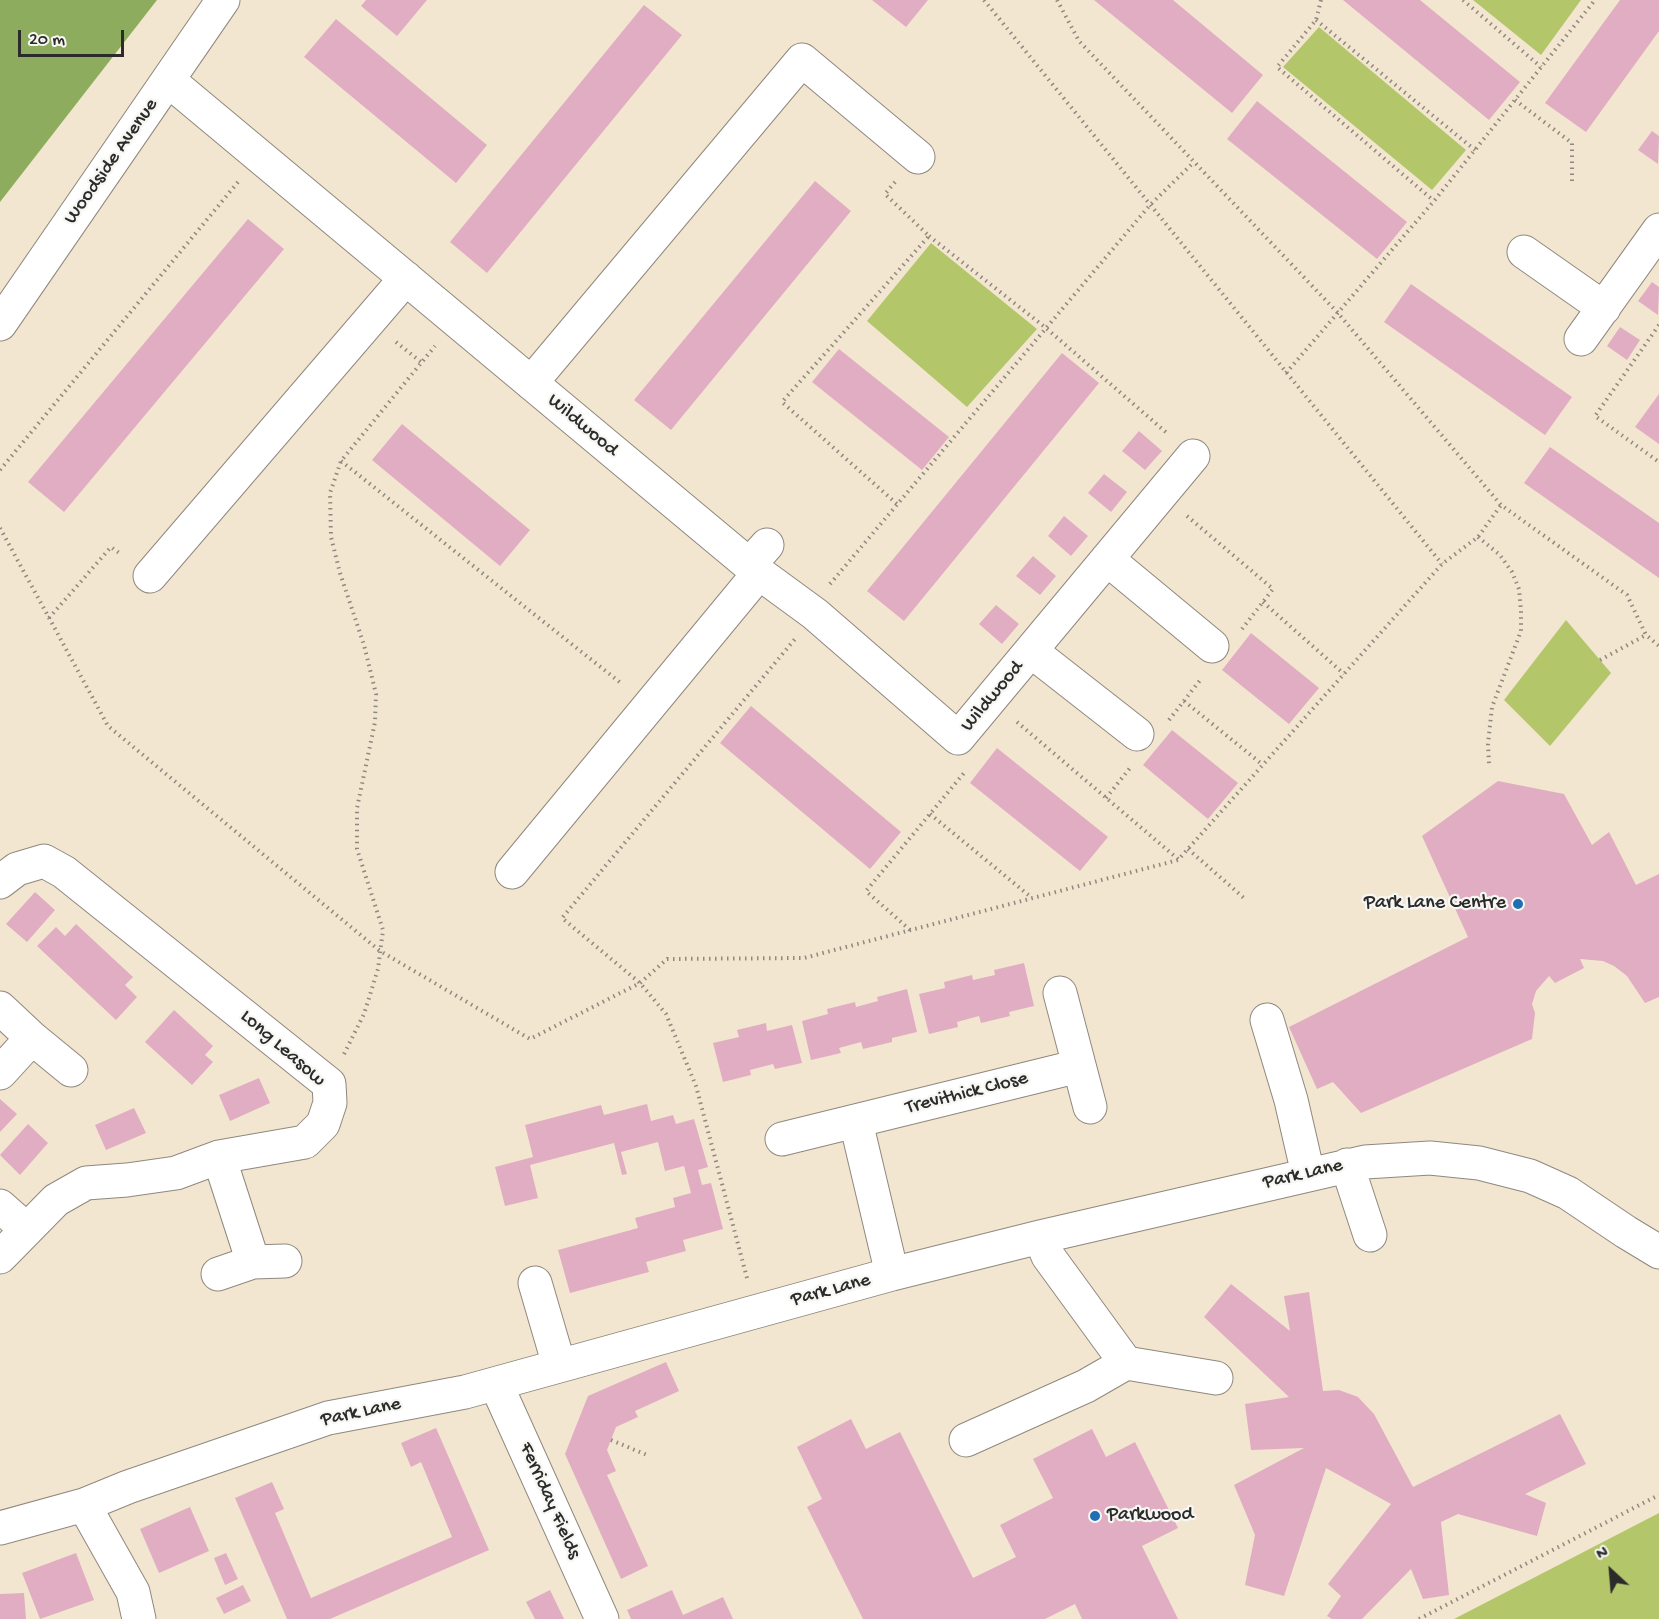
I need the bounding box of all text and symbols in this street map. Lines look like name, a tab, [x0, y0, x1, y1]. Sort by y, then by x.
scale bar	[21, 18, 128, 56]
text: 20 m	[29, 30, 65, 51]
street label: Woodside Avenue	[60, 94, 164, 230]
street label: Wildwood	[542, 389, 622, 463]
street label: Wildwood	[956, 657, 1030, 737]
place label: Park Lane Centre	[1364, 892, 1506, 916]
marker: Park Lane Centre	[1511, 897, 1525, 911]
street label: Long Leasow	[234, 1005, 330, 1093]
street label: Trevithick Close	[903, 1067, 1031, 1121]
street label: Park Lane	[1261, 1154, 1345, 1196]
street label: Park Lane	[789, 1269, 873, 1313]
street label: Park Lane	[319, 1393, 403, 1433]
street label: Ferriday Fields	[513, 1439, 585, 1563]
place label: Parkwood	[1107, 1504, 1193, 1528]
marker: Parkwood	[1088, 1509, 1102, 1523]
north arrow	[1581, 1541, 1641, 1601]
text: N	[1594, 1544, 1612, 1565]

